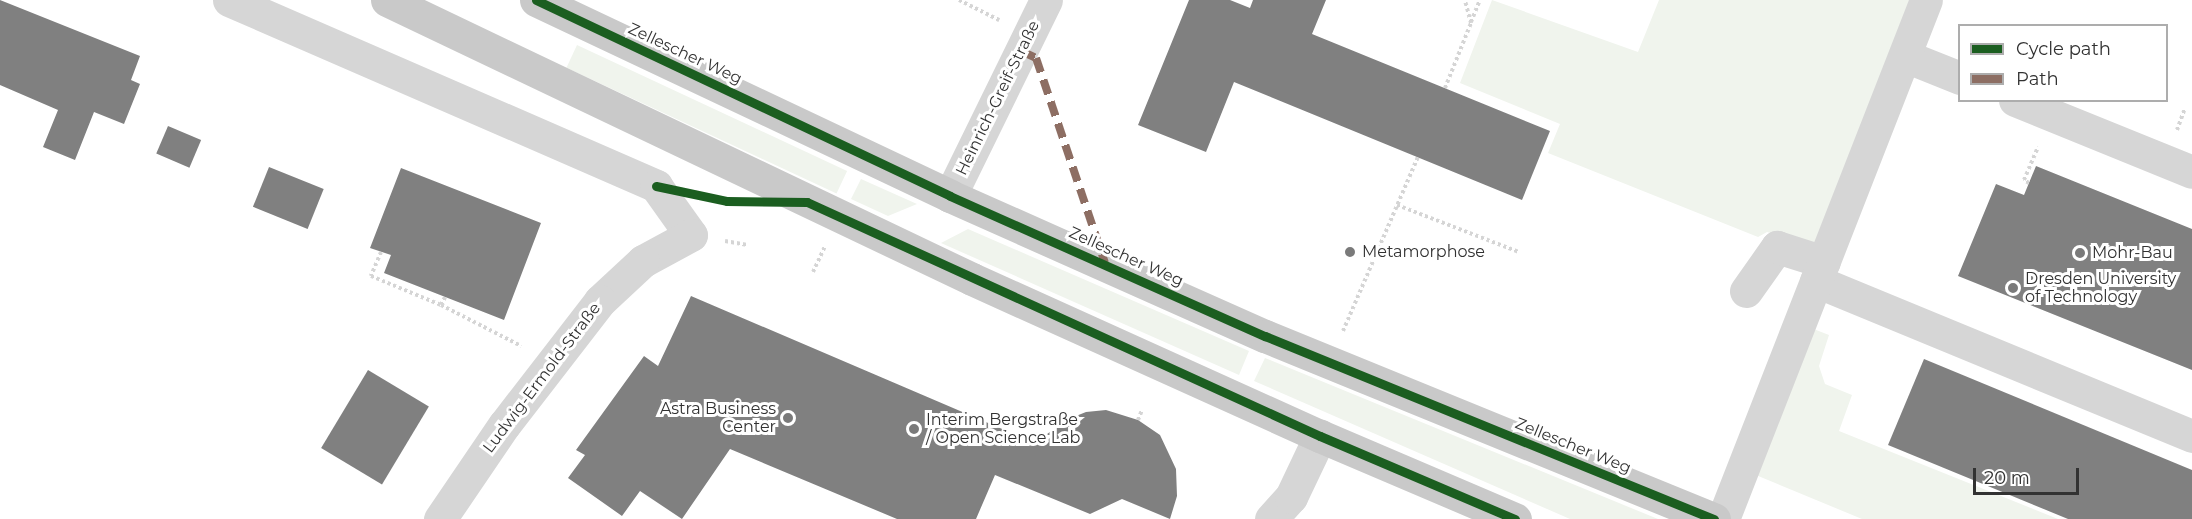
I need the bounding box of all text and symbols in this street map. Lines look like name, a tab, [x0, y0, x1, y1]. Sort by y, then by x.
street label: Heinrich-Greif-Straße	[952, 17, 1044, 179]
street label: Zellescher Weg	[625, 19, 745, 89]
legend	[1958, 24, 2168, 102]
text: Cycle path	[2016, 38, 2111, 60]
text: Path	[2016, 68, 2059, 90]
street label: Zellescher Weg	[1066, 223, 1186, 291]
place label: Metamorphose	[1362, 242, 1485, 262]
place label: Mohr-Bau	[2092, 243, 2173, 263]
marker: Metamorphose	[1343, 245, 1357, 259]
marker: Mohr-Bau	[2073, 246, 2087, 260]
place label: Dresden University of Technology	[2025, 269, 2176, 307]
marker: Dresden University of Technology	[2006, 281, 2020, 295]
street label: Ludwig-Ermold-Straße	[479, 299, 605, 457]
place label: Astra Business Center	[660, 399, 776, 437]
place label: Interim Bergstraße / Open Science Lab	[926, 410, 1080, 448]
marker: Astra Business Center	[781, 411, 795, 425]
street label: Zellescher Weg	[1512, 414, 1634, 478]
marker: Interim Bergstraße / Open Science Lab	[907, 422, 921, 436]
scale bar	[1976, 456, 2082, 494]
text: 20 m	[1984, 467, 2030, 489]

